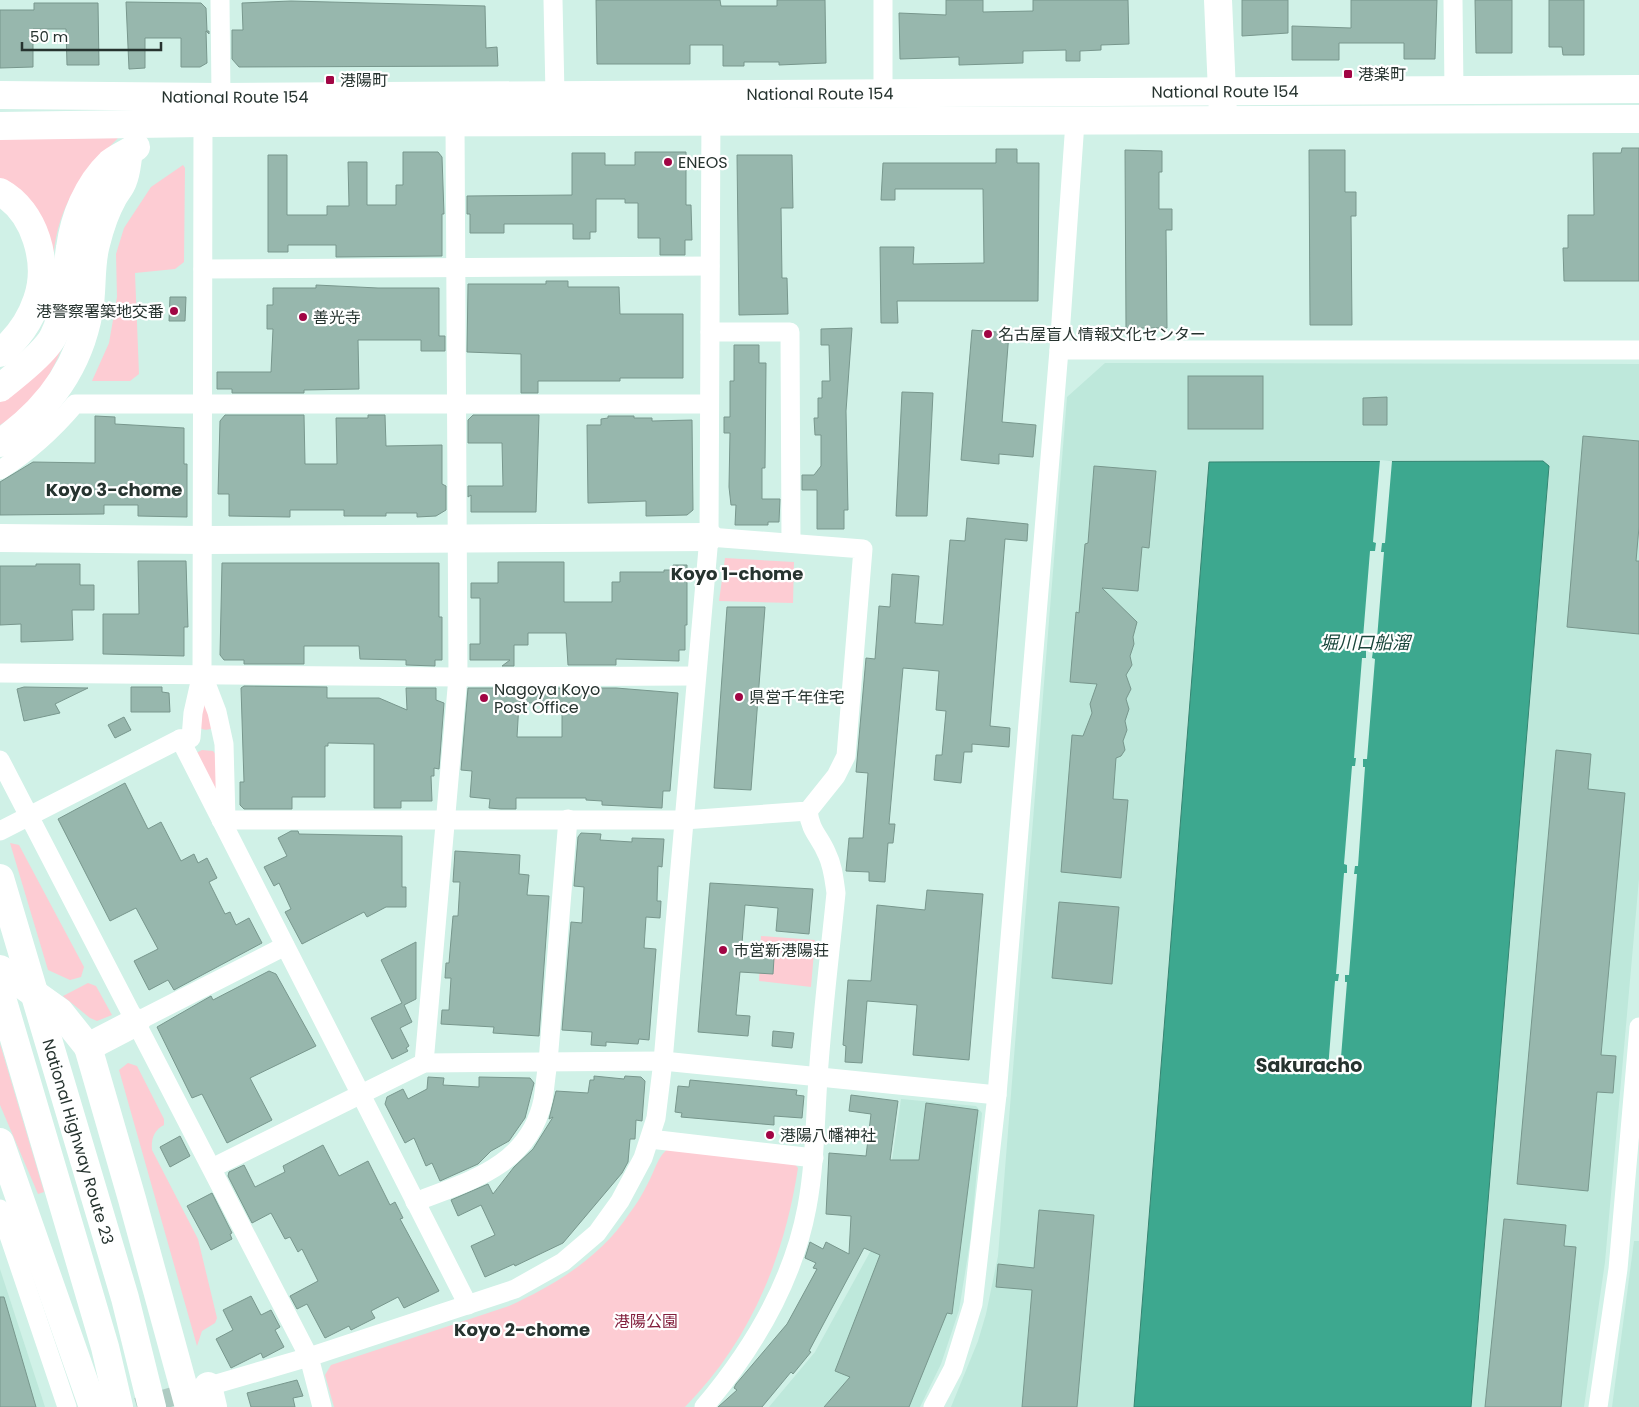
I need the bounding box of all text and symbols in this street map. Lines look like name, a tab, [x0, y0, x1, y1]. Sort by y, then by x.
scale bar	[22, 20, 161, 52]
text: 50 m	[30, 26, 68, 47]
place label: 港楽町	[1358, 63, 1406, 86]
marker: 港楽町	[1342, 68, 1354, 80]
place label: 港陽町	[340, 69, 388, 92]
marker: 港陽町	[324, 74, 336, 86]
street label: National Route 154	[1151, 80, 1299, 104]
street label: National Route 154	[746, 82, 894, 106]
street label: National Route 154	[161, 85, 309, 109]
place label: ENEOS	[678, 151, 728, 174]
marker: ENEOS	[662, 156, 674, 168]
place label: 港警察署築地交番	[36, 300, 164, 323]
marker: 港警察署築地交番	[168, 305, 180, 317]
place label: 善光寺	[313, 306, 361, 329]
marker: 善光寺	[297, 311, 309, 323]
place label: 名古屋盲人情報文化センター	[998, 323, 1206, 346]
marker: 名古屋盲人情報文化センター	[982, 328, 994, 340]
district label: Koyo 3-chome	[46, 477, 182, 502]
district label: Koyo 1-chome	[671, 561, 803, 586]
water label: 堀川口船溜	[1320, 630, 1413, 655]
place label: Nagoya Koyo Post Office	[494, 678, 600, 719]
place label: 県営千年住宅	[749, 686, 845, 709]
marker: 県営千年住宅	[733, 691, 745, 703]
marker: Nagoya Koyo Post Office	[478, 692, 490, 704]
place label: 市営新港陽荘	[733, 939, 829, 962]
marker: 市営新港陽荘	[717, 944, 729, 956]
street label: National Highway Route 23	[36, 1036, 119, 1247]
district label: Sakuracho	[1256, 1052, 1362, 1079]
place label: 港陽八幡神社	[780, 1124, 876, 1147]
marker: 港陽八幡神社	[764, 1129, 776, 1141]
park label: 港陽公園	[614, 1310, 678, 1333]
district label: Koyo 2-chome	[454, 1317, 590, 1342]

